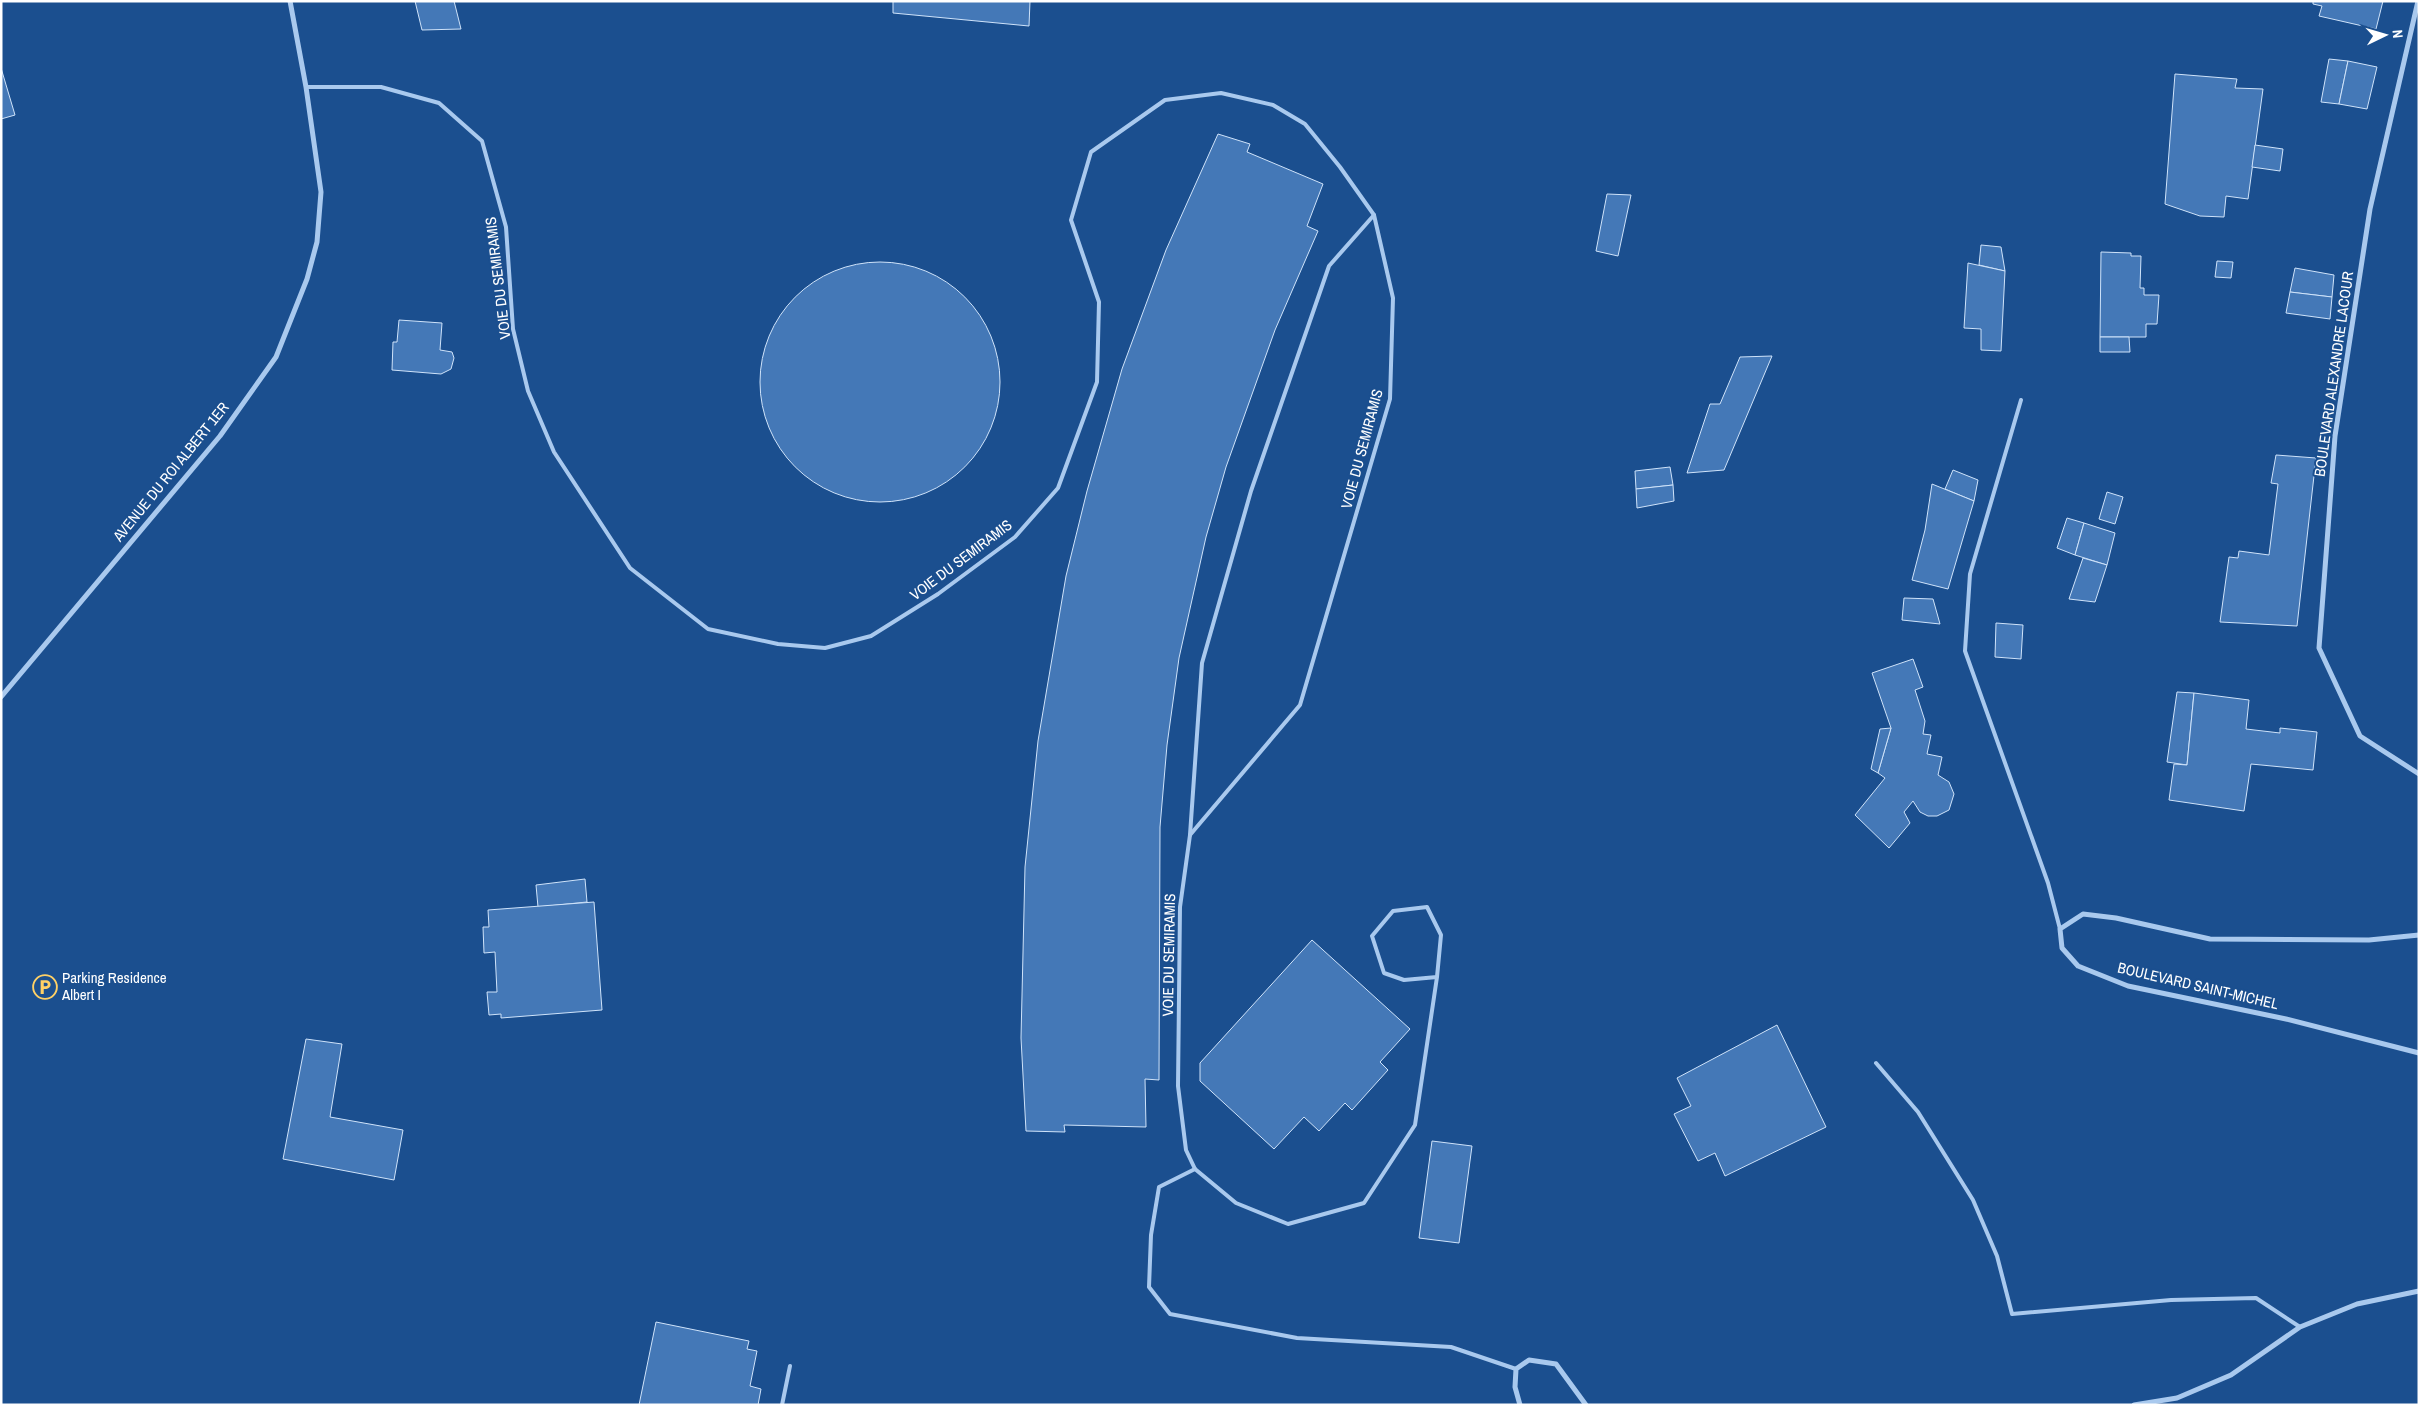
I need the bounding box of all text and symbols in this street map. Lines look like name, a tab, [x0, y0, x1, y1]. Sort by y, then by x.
north arrow	[2360, 10, 2410, 60]
text: N	[2389, 29, 2407, 39]
street label: VOIE DU SEMIRAMIS	[480, 216, 515, 340]
street label: BOULEVARD ALEXANDRE LACOUR	[2309, 270, 2358, 478]
street label: VOIE DU SEMIRAMIS	[1335, 387, 1388, 511]
street label: AVENUE DU ROI ALBERT 1ER	[107, 398, 233, 547]
street label: VOIE DU SEMIRAMIS	[905, 514, 1016, 605]
street label: VOIE DU SEMIRAMIS	[1157, 893, 1180, 1017]
street label: BOULEVARD SAINT-MICHEL	[2116, 957, 2281, 1014]
place label: Parking Residence Albert I	[61, 967, 167, 1005]
parking icon: Parking Residence Albert I	[32, 974, 58, 1000]

